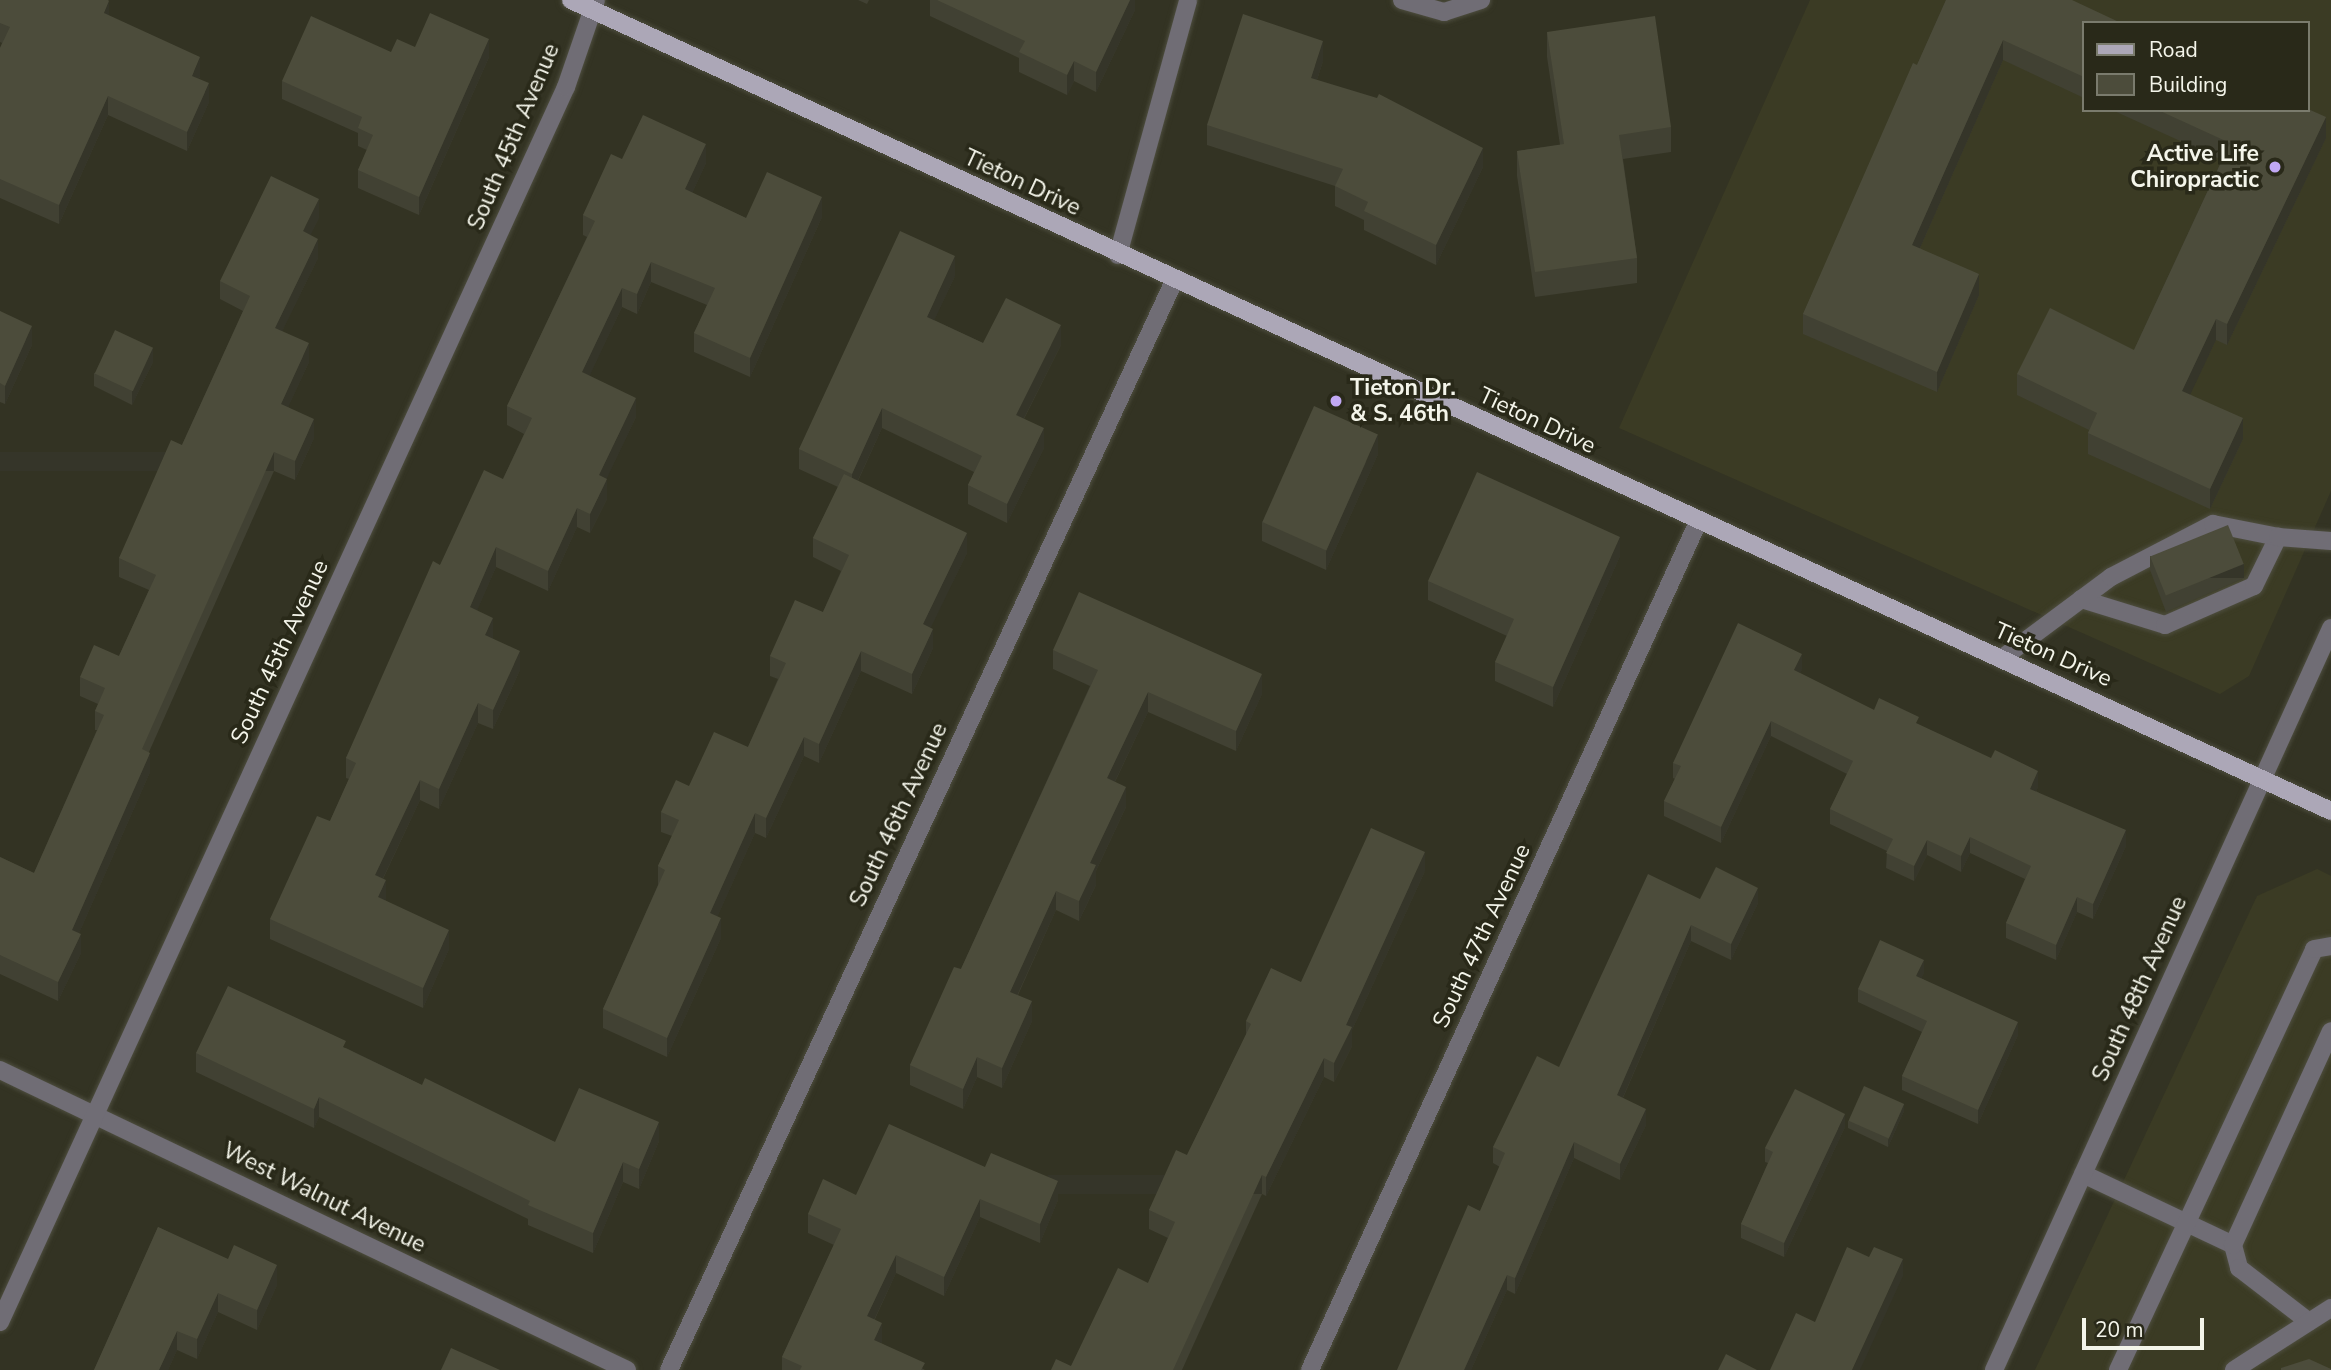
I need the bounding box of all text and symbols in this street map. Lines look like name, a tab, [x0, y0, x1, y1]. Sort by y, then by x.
legend	[2082, 21, 2310, 112]
text: Road	[2149, 36, 2198, 64]
street label: South 45th Avenue	[462, 40, 566, 234]
text: Building	[2149, 71, 2227, 99]
place label: Active Life Chiropractic	[2130, 140, 2259, 194]
street label: Tieton Drive	[959, 144, 1085, 222]
marker: Active Life Chiropractic	[2265, 157, 2285, 177]
place label: Tieton Dr. & S. 46th	[1350, 374, 1456, 428]
street label: Tieton Drive	[1474, 382, 1600, 460]
marker: Tieton Dr. & S. 46th	[1328, 393, 1344, 409]
street label: South 45th Avenue	[225, 556, 335, 748]
street label: Tieton Drive	[1990, 617, 2116, 693]
street label: South 46th Avenue	[844, 719, 954, 911]
street label: South 47th Avenue	[1427, 840, 1537, 1032]
street label: South 48th Avenue	[2087, 892, 2193, 1086]
street label: West Walnut Avenue	[218, 1137, 430, 1259]
scale bar	[2086, 1304, 2208, 1348]
text: 20 m	[2095, 1316, 2144, 1344]

